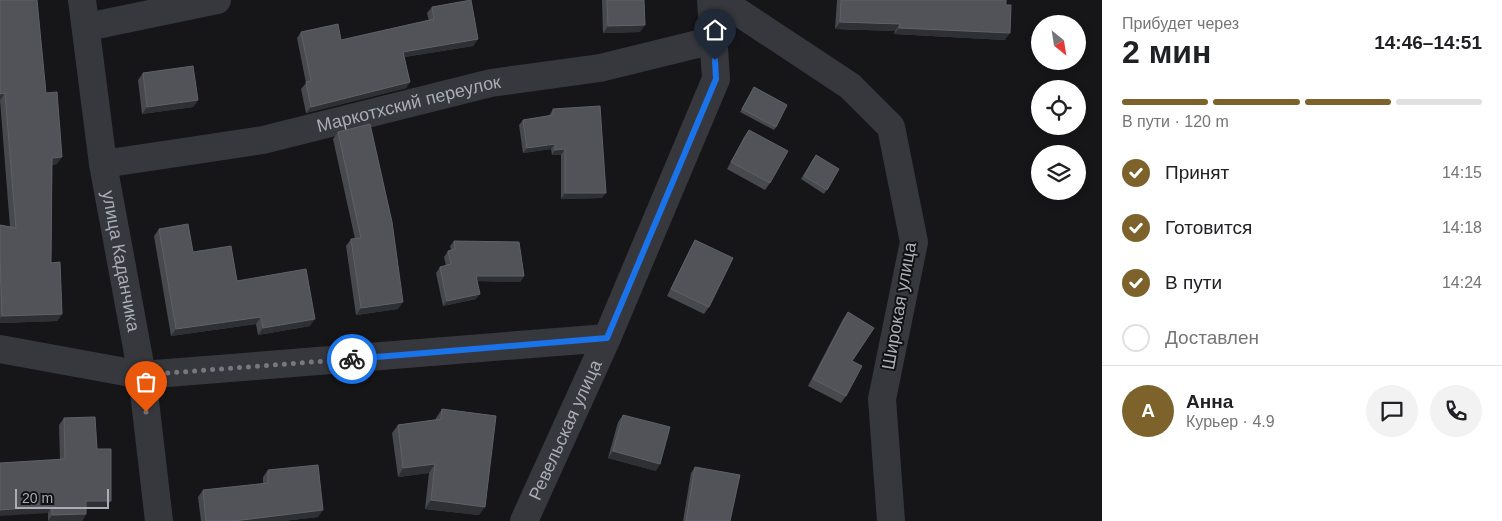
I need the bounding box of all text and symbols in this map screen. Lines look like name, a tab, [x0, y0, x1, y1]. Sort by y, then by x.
pin	[694, 9, 736, 60]
north arrow	[1031, 15, 1086, 70]
map controls	[1031, 15, 1086, 200]
text: Прибудет через	[1122, 15, 1239, 32]
icon: home	[701, 16, 729, 44]
text: 14:46–14:51	[1374, 32, 1482, 53]
text: 2 мин	[1122, 34, 1211, 70]
street label: Маркотхский переулок	[315, 72, 502, 136]
button: locate	[1031, 80, 1086, 135]
text: В пути · 120 m	[1122, 113, 1229, 130]
button: layers	[1031, 145, 1086, 200]
icon: check	[1122, 159, 1150, 187]
text: Принят	[1165, 162, 1229, 183]
text: 14:15	[1442, 164, 1482, 181]
street label: улица Каданчика	[98, 189, 144, 334]
icon: check	[1122, 214, 1150, 242]
text: Готовится	[1165, 217, 1252, 238]
text: 14:18	[1442, 219, 1482, 236]
street label: Широкая улица	[878, 240, 920, 371]
icon: check	[1122, 269, 1150, 297]
text: В пути	[1165, 272, 1222, 293]
text: 14:24	[1442, 274, 1482, 291]
text: Доставлен	[1165, 327, 1259, 348]
courier	[327, 334, 377, 384]
icon: bike	[338, 345, 366, 373]
street label: Ревельская улица	[525, 356, 606, 503]
pin	[125, 361, 167, 412]
icon: bag	[132, 368, 160, 396]
button: chat	[1366, 385, 1418, 437]
button: phone	[1430, 385, 1482, 437]
text: Анна	[1186, 391, 1233, 412]
text: А	[1141, 400, 1155, 421]
text: Курьер · 4.9	[1186, 413, 1275, 430]
scale bar	[15, 486, 109, 509]
text: 20 m	[22, 490, 53, 506]

